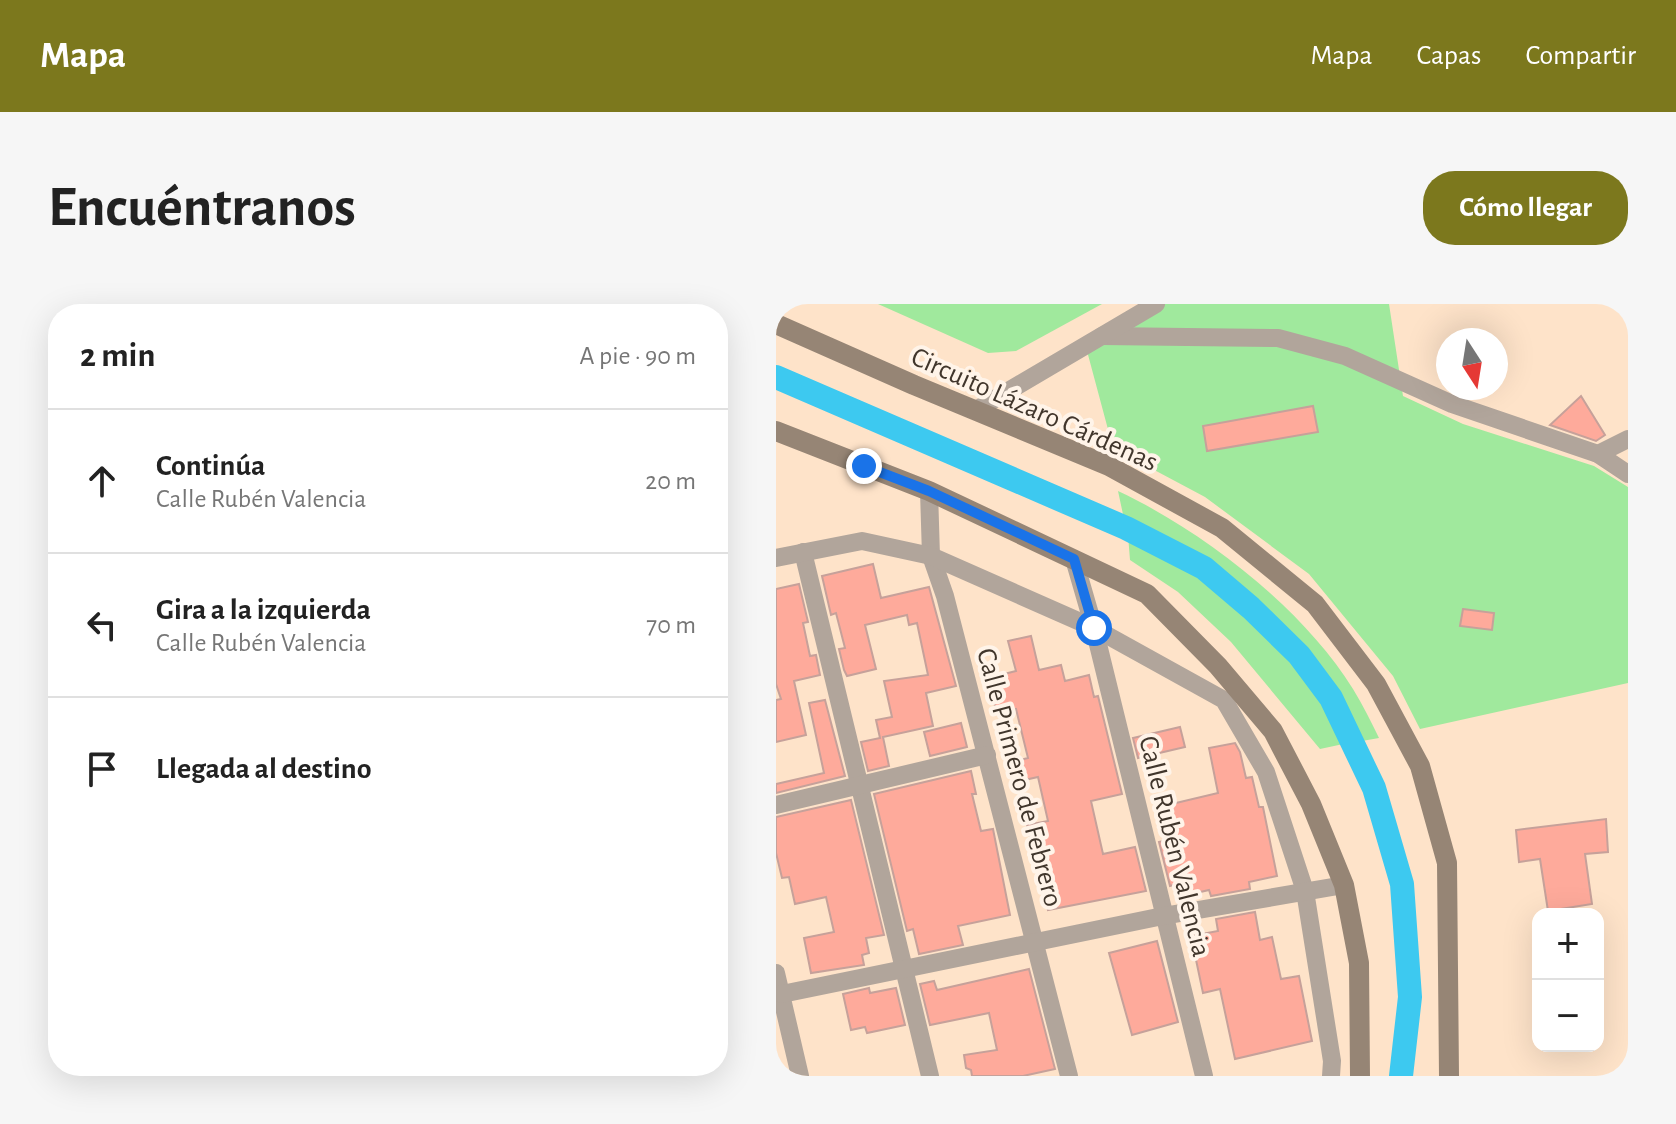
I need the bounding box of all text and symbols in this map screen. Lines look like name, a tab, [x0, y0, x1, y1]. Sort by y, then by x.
text: Mapa	[40, 37, 126, 75]
text: Mapa	[1310, 42, 1372, 70]
text: Capas	[1416, 42, 1481, 70]
text: Compartir	[1525, 42, 1636, 70]
button: Cómo llegar	[1423, 171, 1628, 245]
text: Encuéntranos	[48, 180, 356, 236]
north arrow	[1436, 328, 1508, 400]
text: 2 min	[80, 339, 155, 373]
text: A pie · 90 m	[580, 343, 696, 369]
street label: Circuito Lázaro Cárdenas	[907, 343, 1162, 477]
route end	[846, 448, 882, 484]
text: Continúa	[156, 451, 265, 481]
icon: ahead	[80, 459, 124, 503]
text: 20 m	[645, 468, 696, 494]
text: Calle Rubén Valencia	[156, 486, 366, 512]
text: Gira a la izquierda	[156, 595, 371, 625]
icon: left	[80, 603, 124, 647]
route start	[1076, 610, 1112, 646]
text: 70 m	[646, 612, 696, 638]
text: Calle Rubén Valencia	[156, 630, 366, 656]
street label: Calle Primero de Febrero	[971, 645, 1067, 910]
street label: Calle Rubén Valencia	[1133, 733, 1215, 960]
icon: arrive	[80, 747, 124, 791]
text: Llegada al destino	[156, 754, 372, 784]
map controls	[1532, 908, 1604, 1052]
button: +	[1532, 908, 1604, 980]
button: −	[1532, 980, 1604, 1052]

